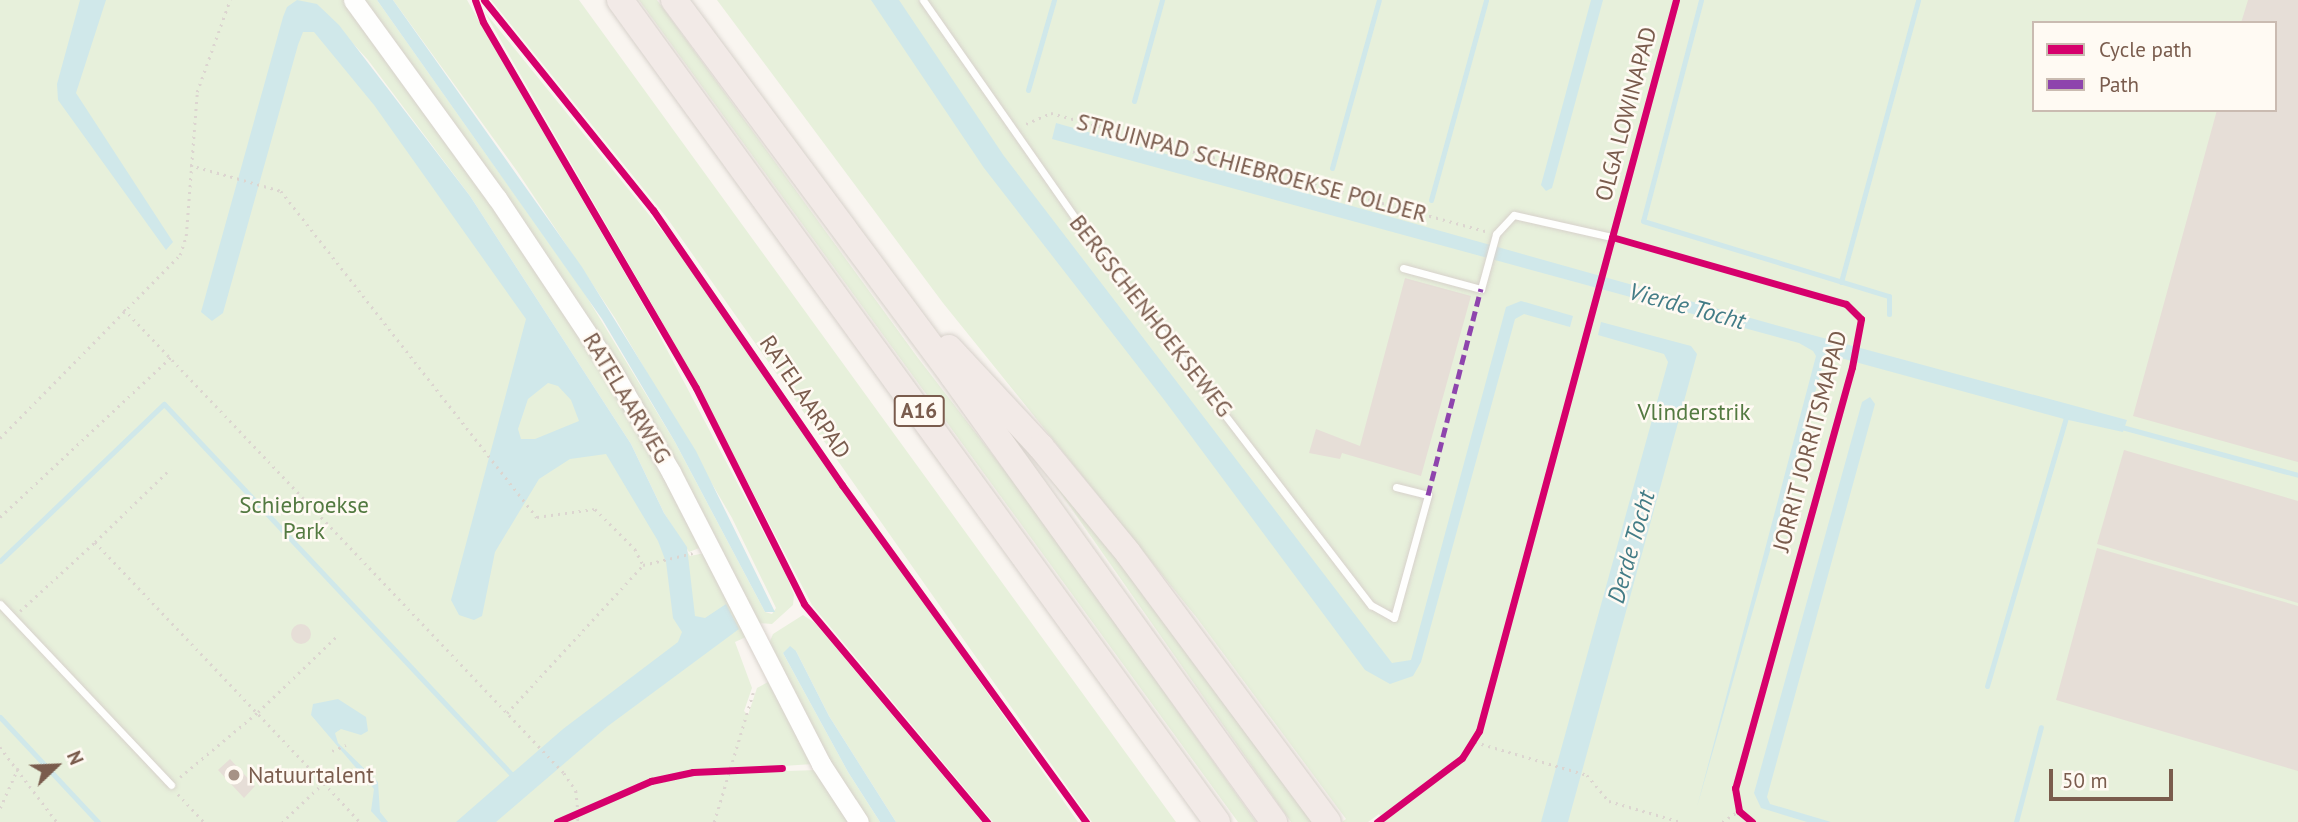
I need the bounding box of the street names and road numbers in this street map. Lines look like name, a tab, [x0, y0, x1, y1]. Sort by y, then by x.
street label: OLGA LOWINAPAD	[1589, 23, 1663, 205]
street label: STRUINPAD SCHIEBROEKSE POLDER	[1074, 108, 1430, 228]
street label: BERGSCHENHOEKSEWEG	[1064, 210, 1238, 422]
street label: JORRIT JORRITSMAPAD	[1767, 327, 1853, 555]
street label: RATELAARWEG	[577, 328, 677, 468]
street label: RATELAARPAD	[754, 330, 856, 464]
road number: A16	[893, 394, 945, 428]

